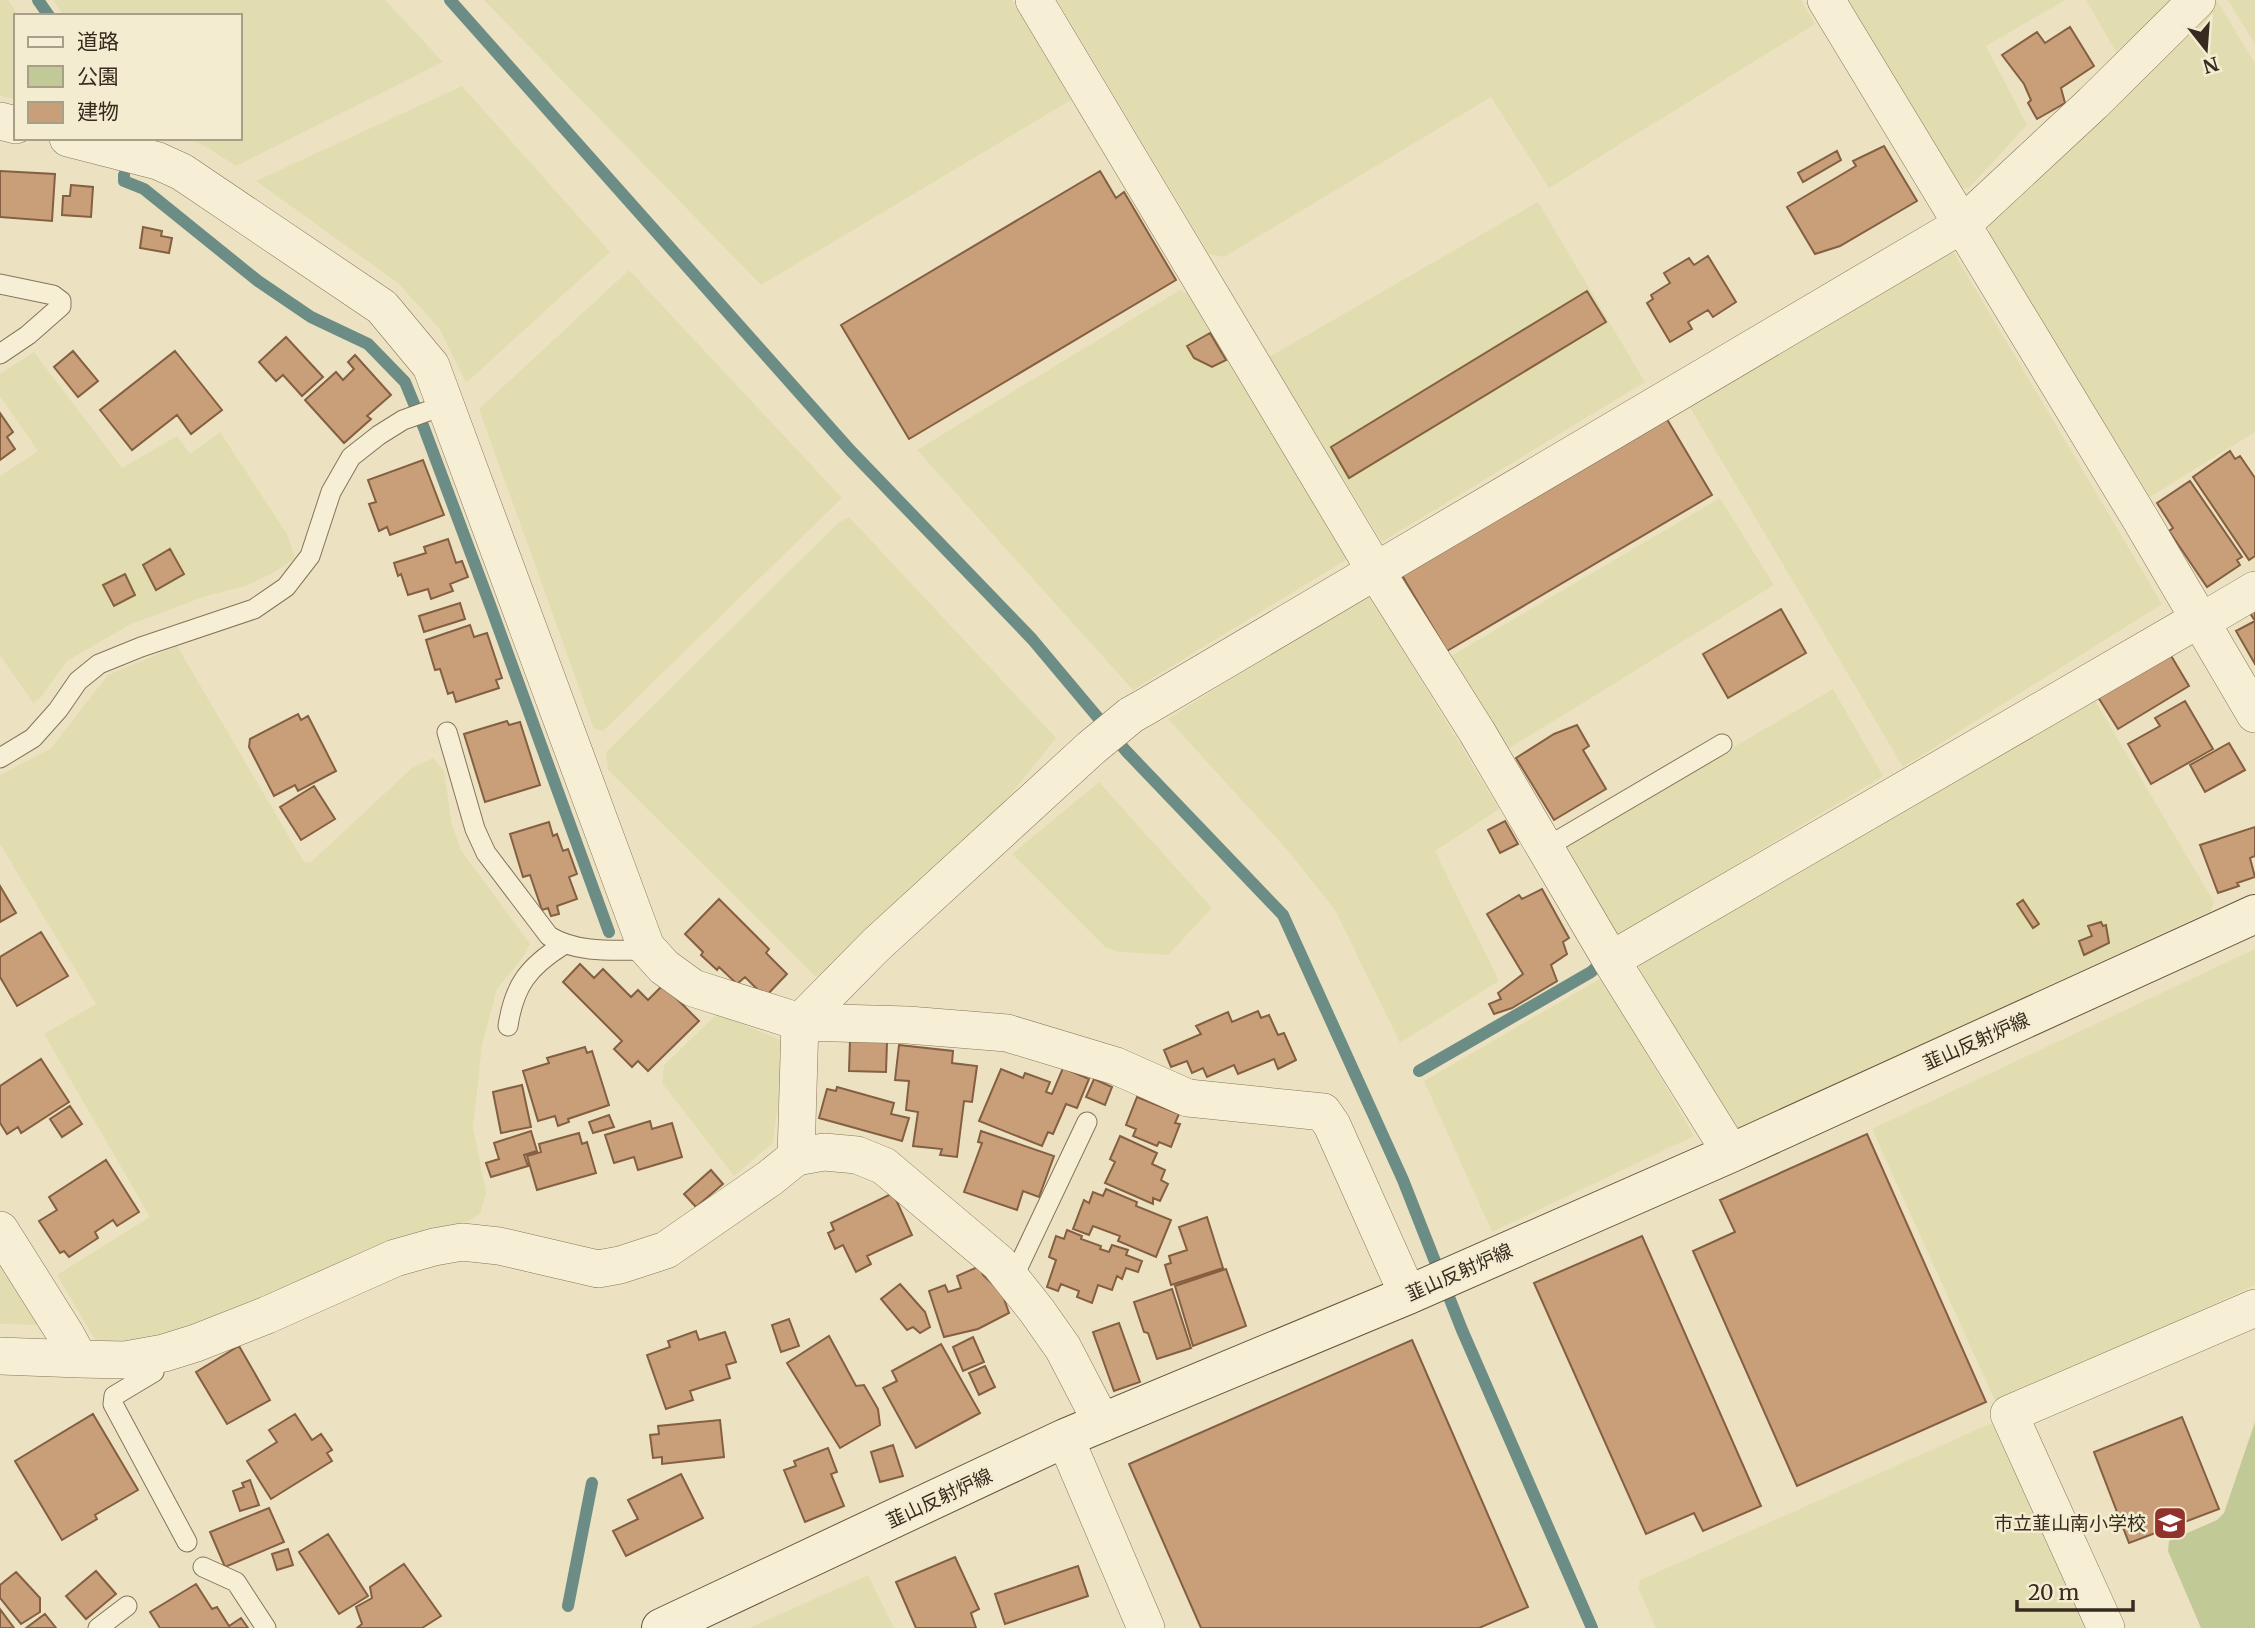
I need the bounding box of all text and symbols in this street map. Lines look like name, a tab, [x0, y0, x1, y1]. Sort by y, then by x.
legend	[14, 14, 242, 140]
north arrow	[2171, 14, 2241, 84]
text: 道路	[77, 28, 119, 55]
text: N	[2200, 52, 2222, 79]
text: 公園	[77, 63, 119, 90]
text: 建物	[77, 98, 119, 125]
street label: 韮山反射炉線	[1919, 1007, 2033, 1075]
street label: 韮山反射炉線	[1402, 1238, 1516, 1306]
street label: 韮山反射炉線	[882, 1463, 996, 1533]
school or university icon: 市立韮山南小学校	[2151, 1504, 2189, 1542]
place label: 市立韮山南小学校	[1994, 1511, 2146, 1535]
scale bar	[2017, 1568, 2132, 1612]
text: 20 m	[2028, 1579, 2080, 1606]

